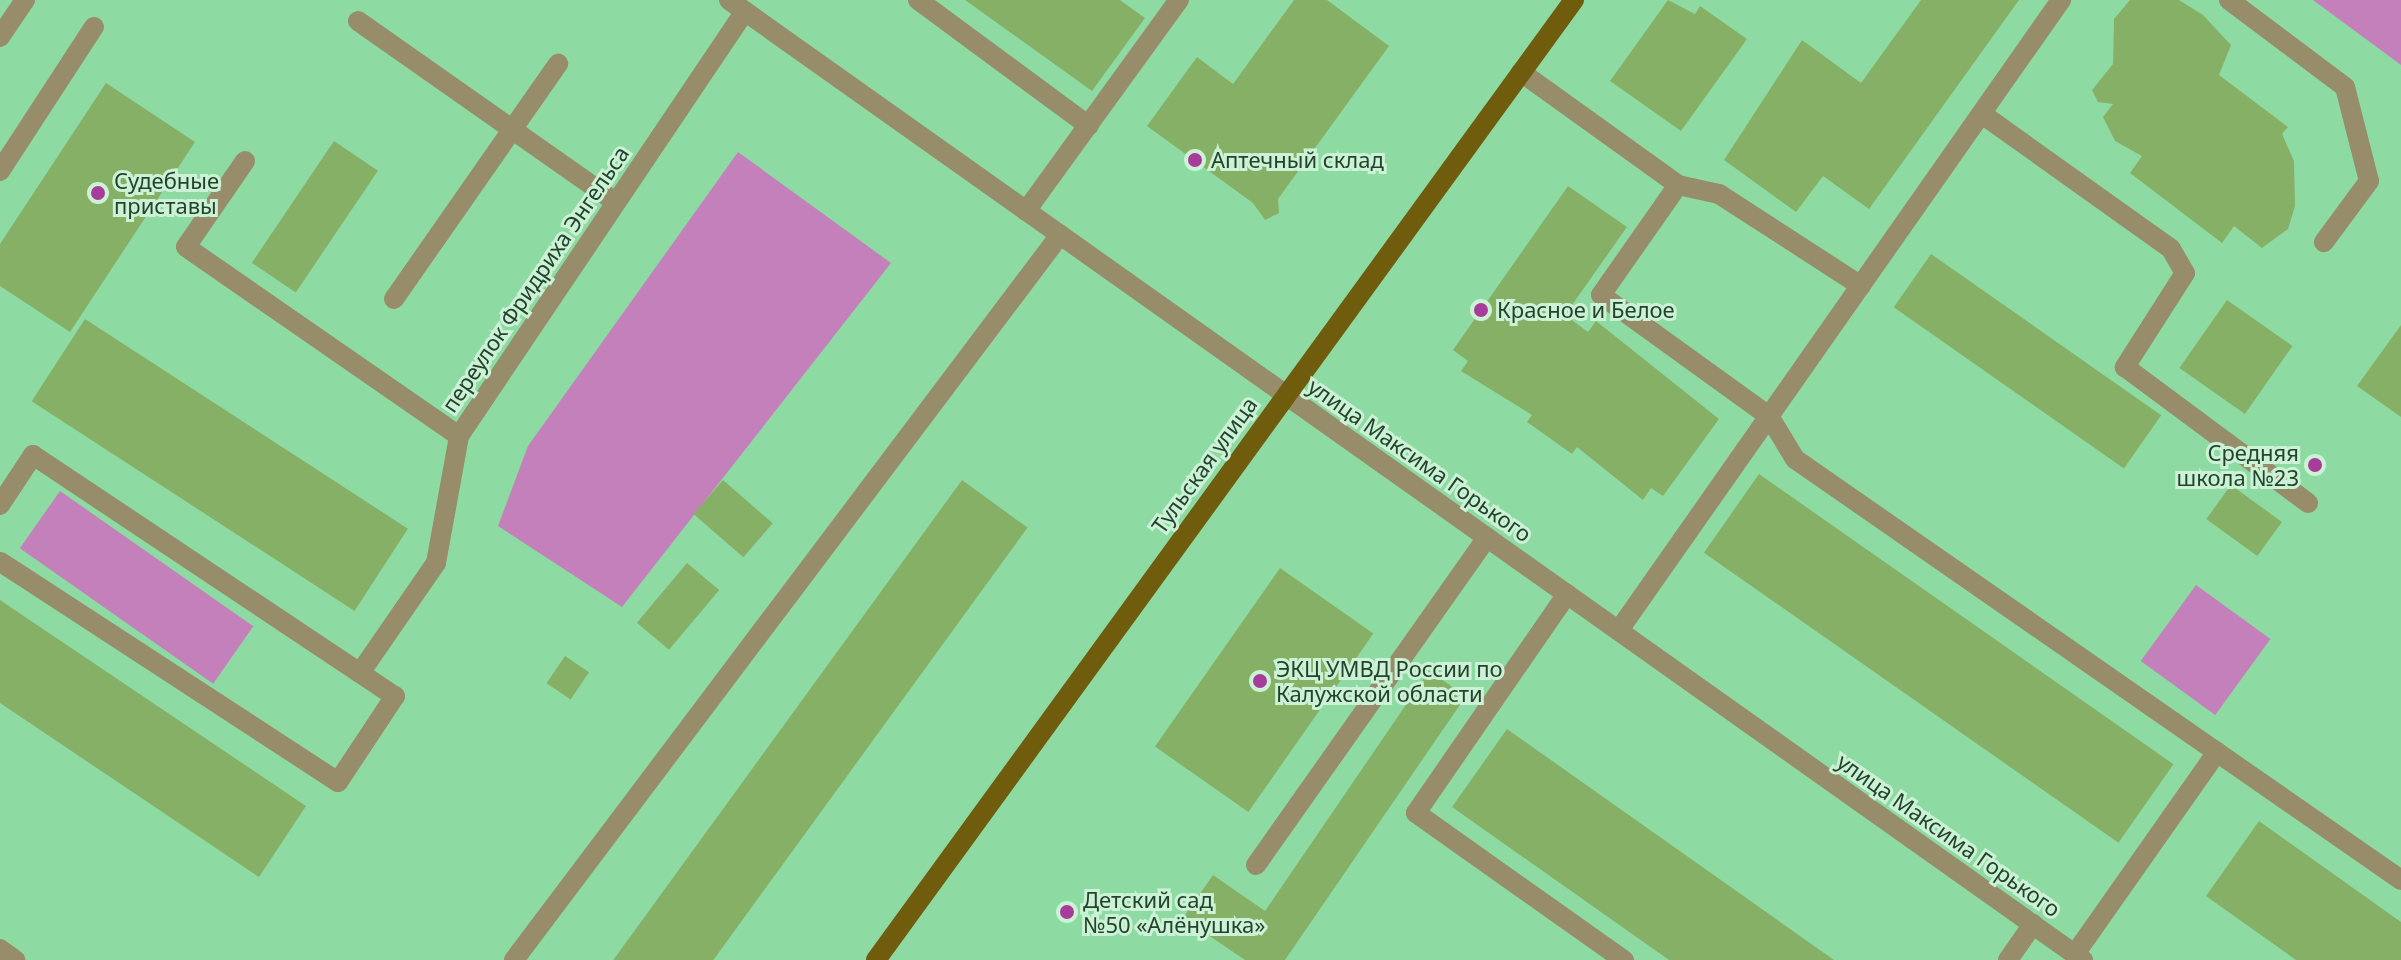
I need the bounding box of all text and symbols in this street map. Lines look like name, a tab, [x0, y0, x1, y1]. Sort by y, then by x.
street label: переулок Фридриха Энгельса	[436, 141, 634, 417]
place label: Аптечный склад	[1211, 147, 1384, 173]
marker: Аптечный склад	[1186, 151, 1204, 169]
place label: Судебные приставы	[114, 167, 219, 218]
marker: Судебные приставы	[89, 184, 107, 202]
place label: Красное и Белое	[1497, 297, 1675, 323]
marker: Красное и Белое	[1472, 301, 1490, 319]
street label: улица Максима Горького	[1303, 373, 1537, 547]
street label: Тульская улица	[1146, 392, 1262, 538]
place label: Средняя школа №23	[2177, 439, 2299, 490]
marker: Средняя школа №23	[2306, 456, 2324, 474]
place label: ЭКЦ УМВД России по Калужской области	[1276, 655, 1503, 706]
marker: ЭКЦ УМВД России по Калужской области	[1251, 672, 1269, 690]
street label: улица Максима Горького	[1832, 748, 2066, 922]
place label: Детский сад №50 «Алёнушка»	[1083, 886, 1265, 938]
marker: Детский сад №50 «Алёнушка»	[1058, 903, 1076, 921]

